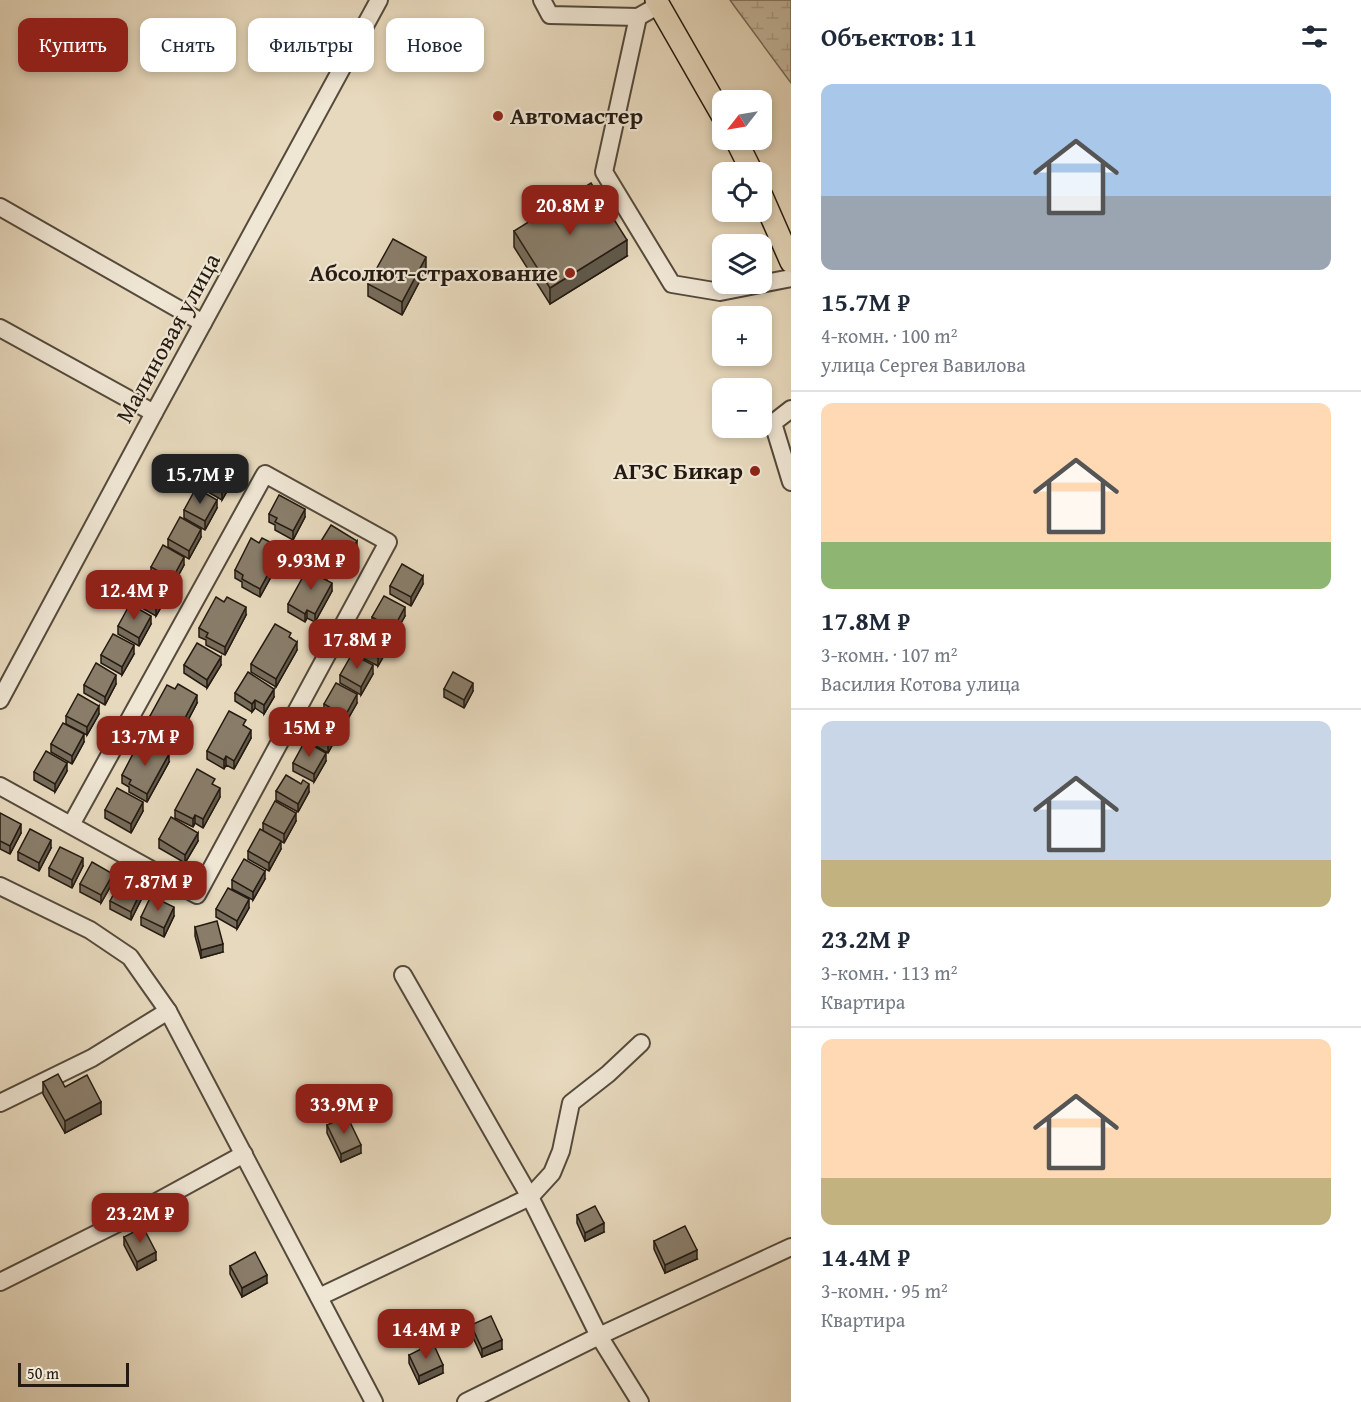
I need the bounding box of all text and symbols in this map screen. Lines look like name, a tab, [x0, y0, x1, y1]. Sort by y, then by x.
text: Объектов: 11	[821, 17, 977, 56]
chip: Купить	[18, 18, 128, 72]
chip: Снять	[140, 18, 236, 72]
chip: Фильтры	[248, 18, 374, 72]
chip: Новое	[386, 18, 484, 72]
icon: filters	[1298, 20, 1331, 53]
north arrow	[712, 90, 772, 150]
map controls	[712, 90, 772, 438]
place label: Автомастер	[510, 98, 643, 133]
marker: Автомастер	[491, 109, 505, 123]
icon: home	[1022, 123, 1130, 231]
button: locate	[712, 162, 772, 222]
pin: 20.8M ₽	[515, 185, 625, 236]
text: 20.8M ₽	[536, 190, 604, 219]
button: layers	[712, 234, 772, 294]
street label: Малиновая улица	[106, 246, 229, 429]
place label: Абсолют-страхование	[309, 255, 558, 290]
marker: Абсолют-страхование	[563, 266, 577, 280]
text: 15.7M ₽	[821, 282, 910, 321]
button: +	[712, 306, 772, 366]
text: 4-комн. · 100 m²	[821, 321, 957, 350]
text: улица Сергея Вавилова	[821, 350, 1026, 379]
button: −	[712, 378, 772, 438]
icon: home	[1022, 442, 1130, 550]
place label: АГЗС Бикар	[613, 453, 743, 488]
pin: 15.7M ₽	[145, 454, 255, 505]
text: 15.7M ₽	[166, 459, 234, 488]
marker: АГЗС Бикар	[748, 464, 762, 478]
pin: 9.93M ₽	[256, 540, 366, 591]
text: 9.93M ₽	[277, 545, 345, 574]
pin: 12.4M ₽	[79, 570, 189, 621]
text: 12.4M ₽	[100, 575, 168, 604]
text: 17.8M ₽	[821, 601, 910, 640]
pin: 17.8M ₽	[302, 619, 412, 670]
text: 17.8M ₽	[323, 624, 391, 653]
text: 3-комн. · 107 m²	[821, 640, 957, 669]
text: Василия Котова улица	[821, 669, 1020, 698]
pin: 15M ₽	[267, 707, 351, 758]
text: 15M ₽	[283, 712, 335, 741]
pin: 13.7M ₽	[90, 716, 200, 767]
text: 13.7M ₽	[111, 721, 179, 750]
icon: home	[1022, 760, 1130, 868]
pin: 7.87M ₽	[103, 861, 213, 912]
text: 7.87M ₽	[124, 866, 192, 895]
text: 23.2M ₽	[821, 919, 910, 958]
text: 3-комн. · 113 m²	[821, 958, 957, 987]
text: Квартира	[821, 987, 905, 1016]
icon: home	[1022, 1078, 1130, 1186]
pin: 33.9M ₽	[289, 1084, 399, 1135]
text: 33.9M ₽	[310, 1089, 378, 1118]
pin: 23.2M ₽	[85, 1193, 195, 1244]
text: 23.2M ₽	[106, 1198, 174, 1227]
text: 14.4M ₽	[821, 1237, 910, 1276]
text: 3-комн. · 95 m²	[821, 1276, 948, 1305]
text: Квартира	[821, 1305, 905, 1334]
pin: 14.4M ₽	[371, 1309, 481, 1360]
text: 14.4M ₽	[392, 1314, 460, 1343]
scale bar	[18, 1360, 129, 1388]
text: 50 m	[27, 1361, 59, 1385]

